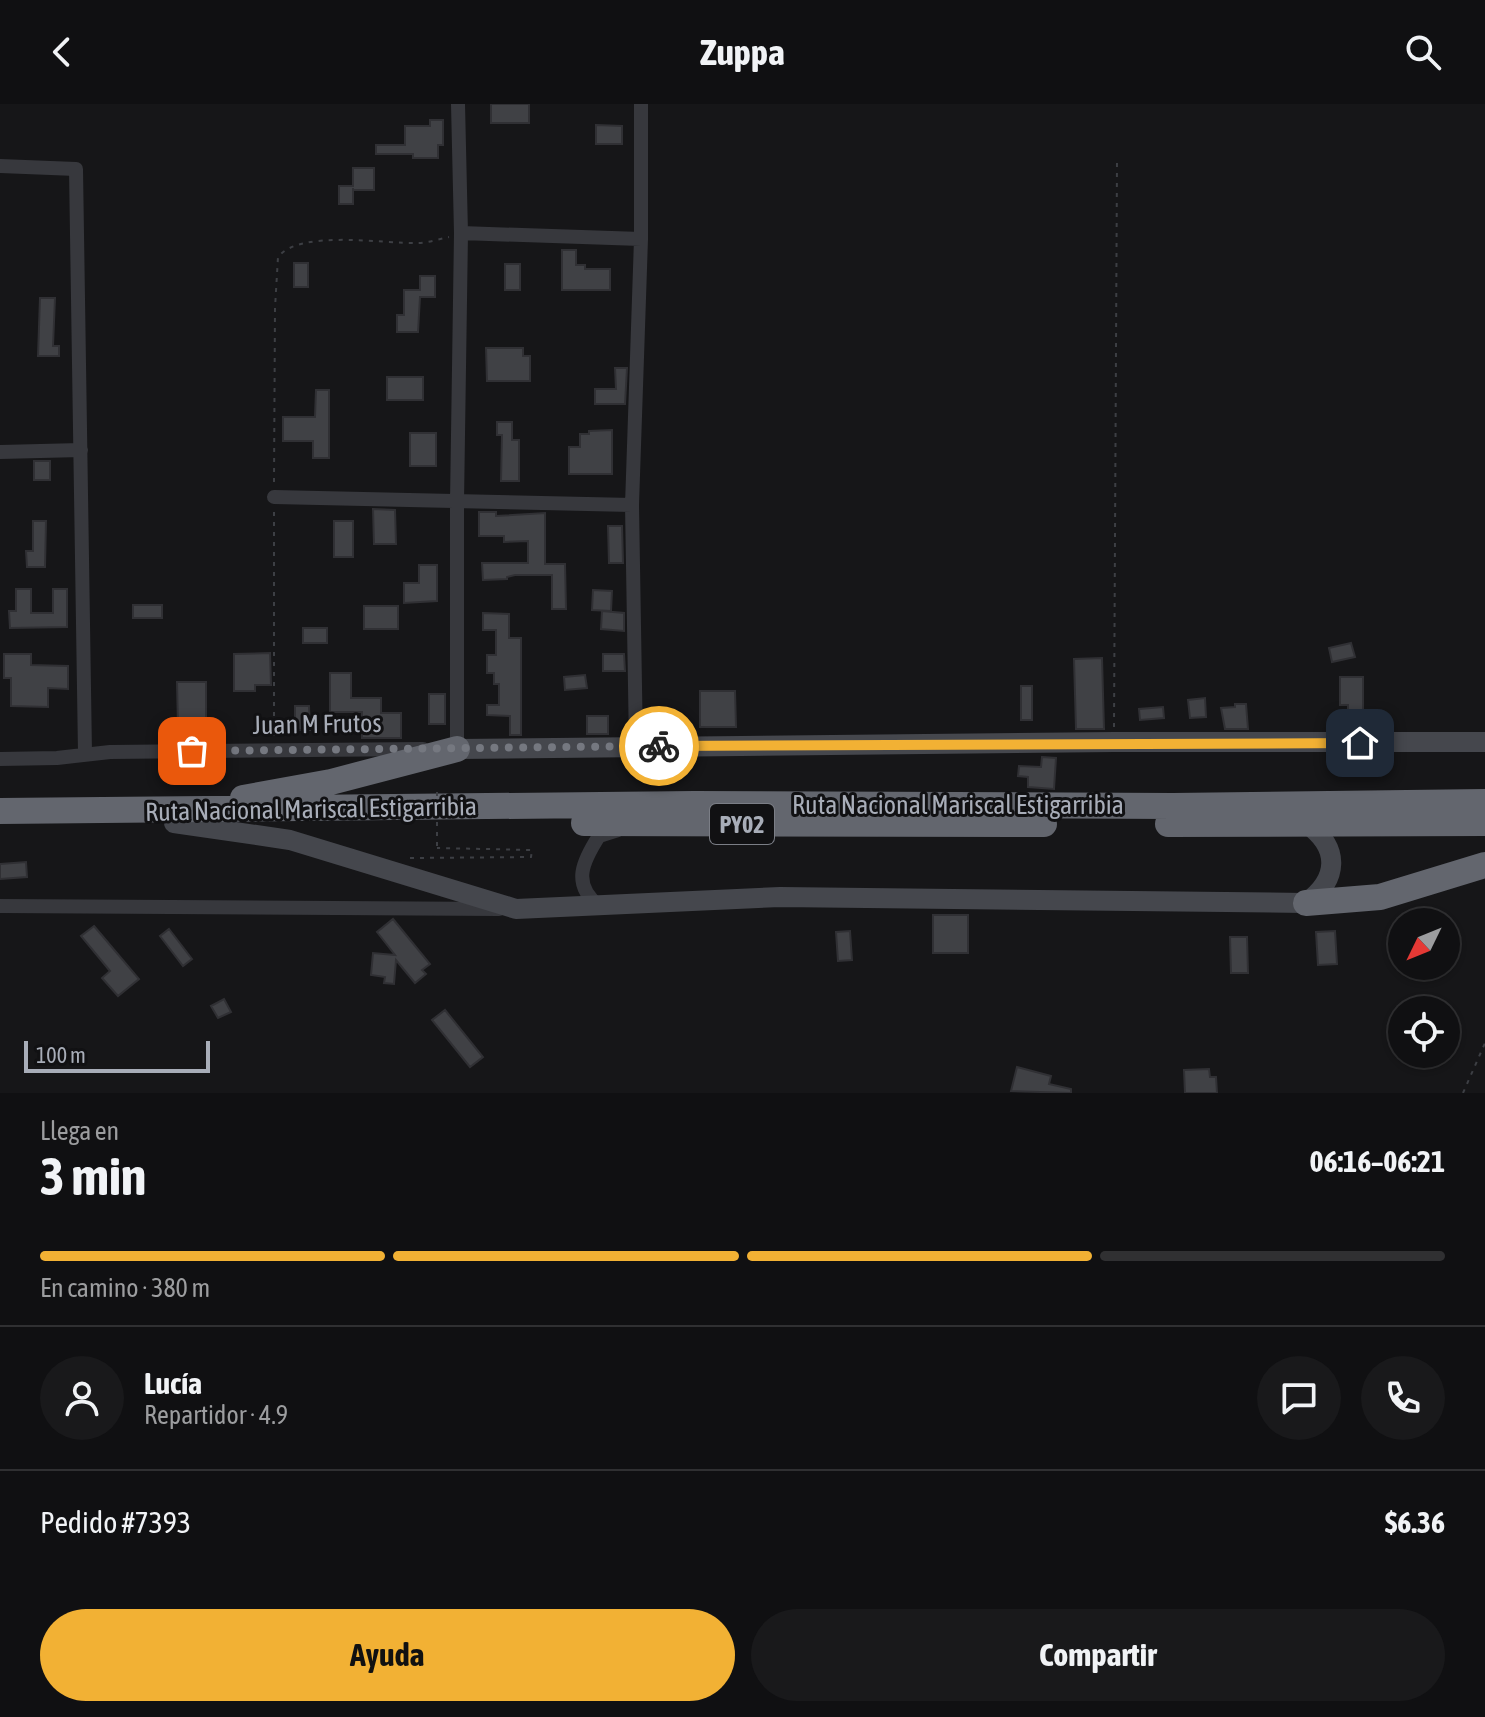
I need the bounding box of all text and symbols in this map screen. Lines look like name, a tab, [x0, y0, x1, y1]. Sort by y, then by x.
icon: back	[40, 30, 84, 74]
icon: search	[1401, 30, 1445, 74]
text: Zuppa	[700, 31, 785, 73]
courier	[619, 706, 699, 786]
street label: Juan M Frutos	[252, 708, 382, 740]
pin	[1326, 709, 1394, 777]
pin	[158, 717, 226, 785]
icon: home	[1338, 721, 1382, 765]
icon: bike	[637, 724, 681, 768]
icon: bag	[170, 729, 214, 773]
street label: Ruta Nacional Mariscal Estigarribia	[792, 790, 1124, 820]
street label: Ruta Nacional Mariscal Estigarribia	[145, 791, 477, 827]
road number: PY02	[710, 804, 774, 844]
north arrow	[1388, 908, 1460, 980]
map controls	[1388, 908, 1460, 1068]
button: locate	[1388, 996, 1460, 1068]
scale bar	[24, 1037, 210, 1073]
text: 100 m	[36, 1042, 86, 1068]
text: Llega en	[40, 1116, 119, 1146]
text: 06:16–06:21	[1310, 1144, 1445, 1178]
text: 3 min	[40, 1146, 146, 1206]
text: En camino · 380 m	[40, 1273, 210, 1303]
button: person	[40, 1356, 124, 1440]
button: chat	[1257, 1356, 1341, 1440]
button: phone	[1361, 1356, 1445, 1440]
text: Lucía	[144, 1366, 202, 1400]
text: Repartidor · 4.9	[144, 1400, 288, 1430]
text: Pedido #7393	[40, 1505, 191, 1539]
text: $6.36	[1385, 1505, 1445, 1539]
button: Ayuda	[40, 1609, 735, 1701]
button: Compartir	[751, 1609, 1445, 1701]

